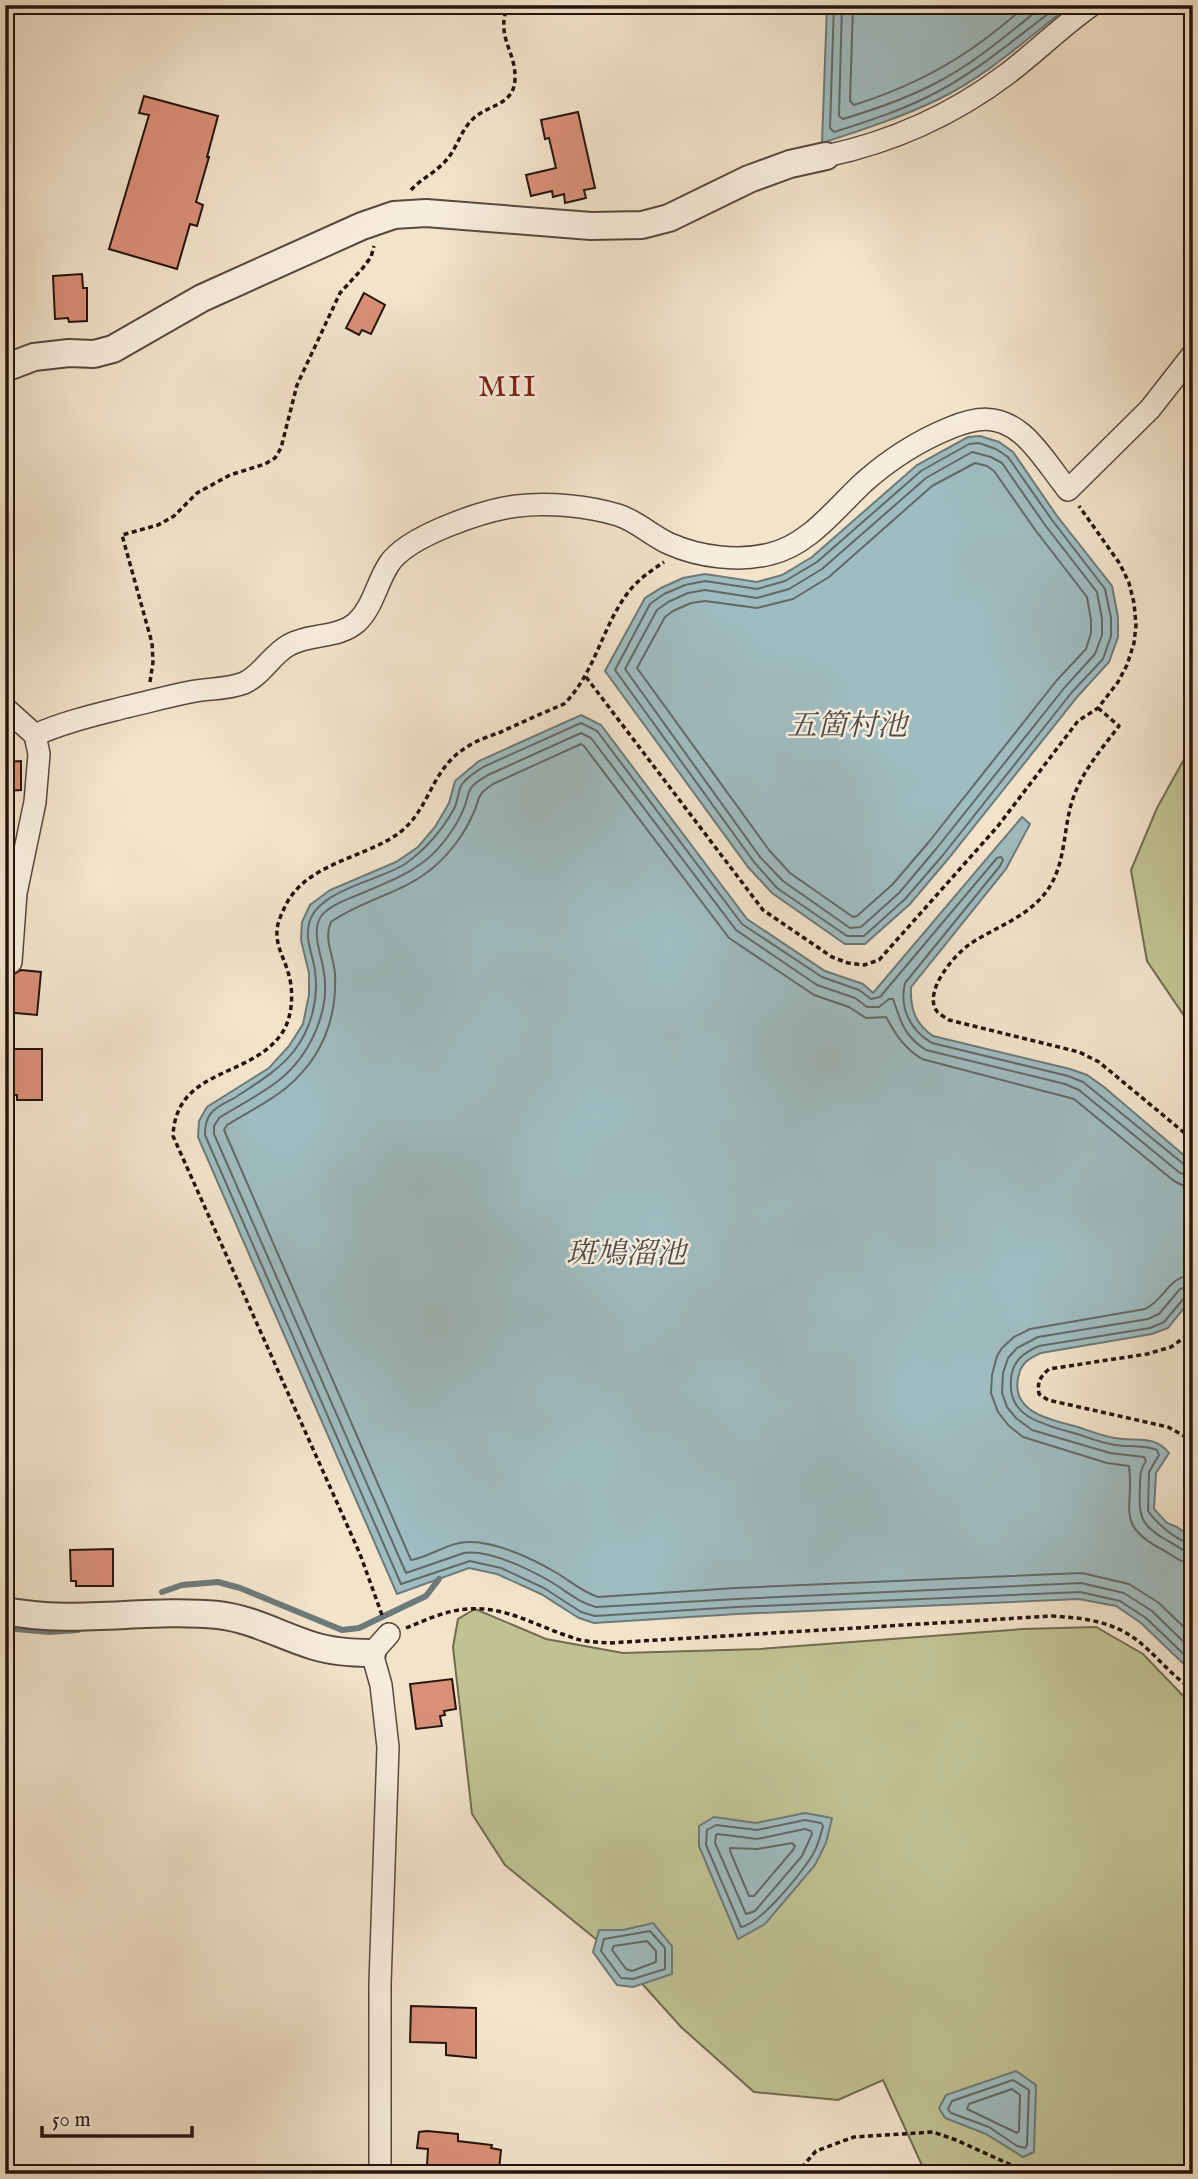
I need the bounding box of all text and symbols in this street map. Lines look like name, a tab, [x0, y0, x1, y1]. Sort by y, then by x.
district label: MII	[478, 369, 538, 407]
water label: 五箇村池	[787, 708, 910, 746]
water label: 斑鳩溜池	[566, 1236, 689, 1274]
scale bar	[42, 2095, 192, 2139]
text: 50 m	[52, 2107, 91, 2134]

